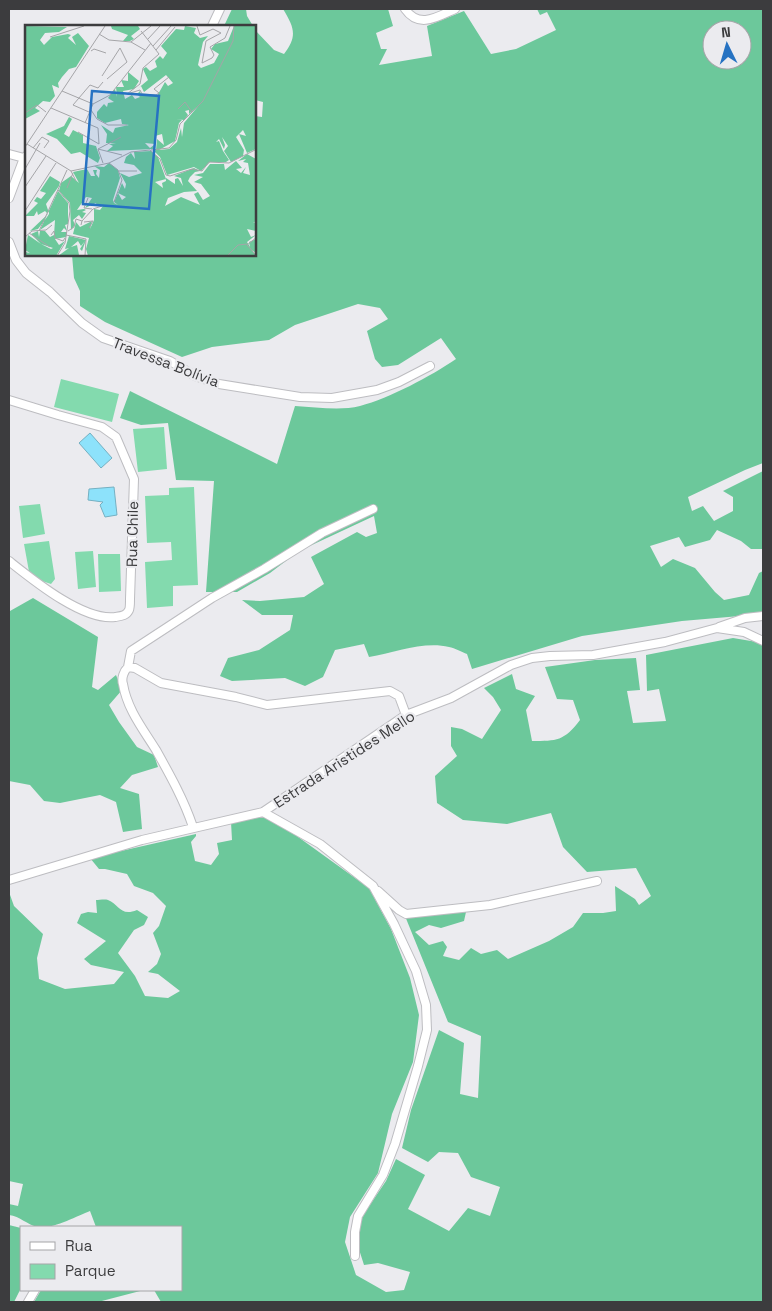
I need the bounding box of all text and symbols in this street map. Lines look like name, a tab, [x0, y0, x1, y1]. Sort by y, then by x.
north arrow	[702, 20, 752, 70]
text: N	[720, 23, 731, 41]
inset map	[25, 25, 256, 256]
street label: Travessa Bolívia	[110, 333, 223, 391]
street label: Rua Chile	[122, 501, 142, 567]
street label: Estrada Aristides Mello	[270, 706, 418, 812]
legend	[20, 1226, 182, 1291]
text: Rua	[65, 1236, 93, 1255]
text: Parque	[65, 1261, 116, 1280]

